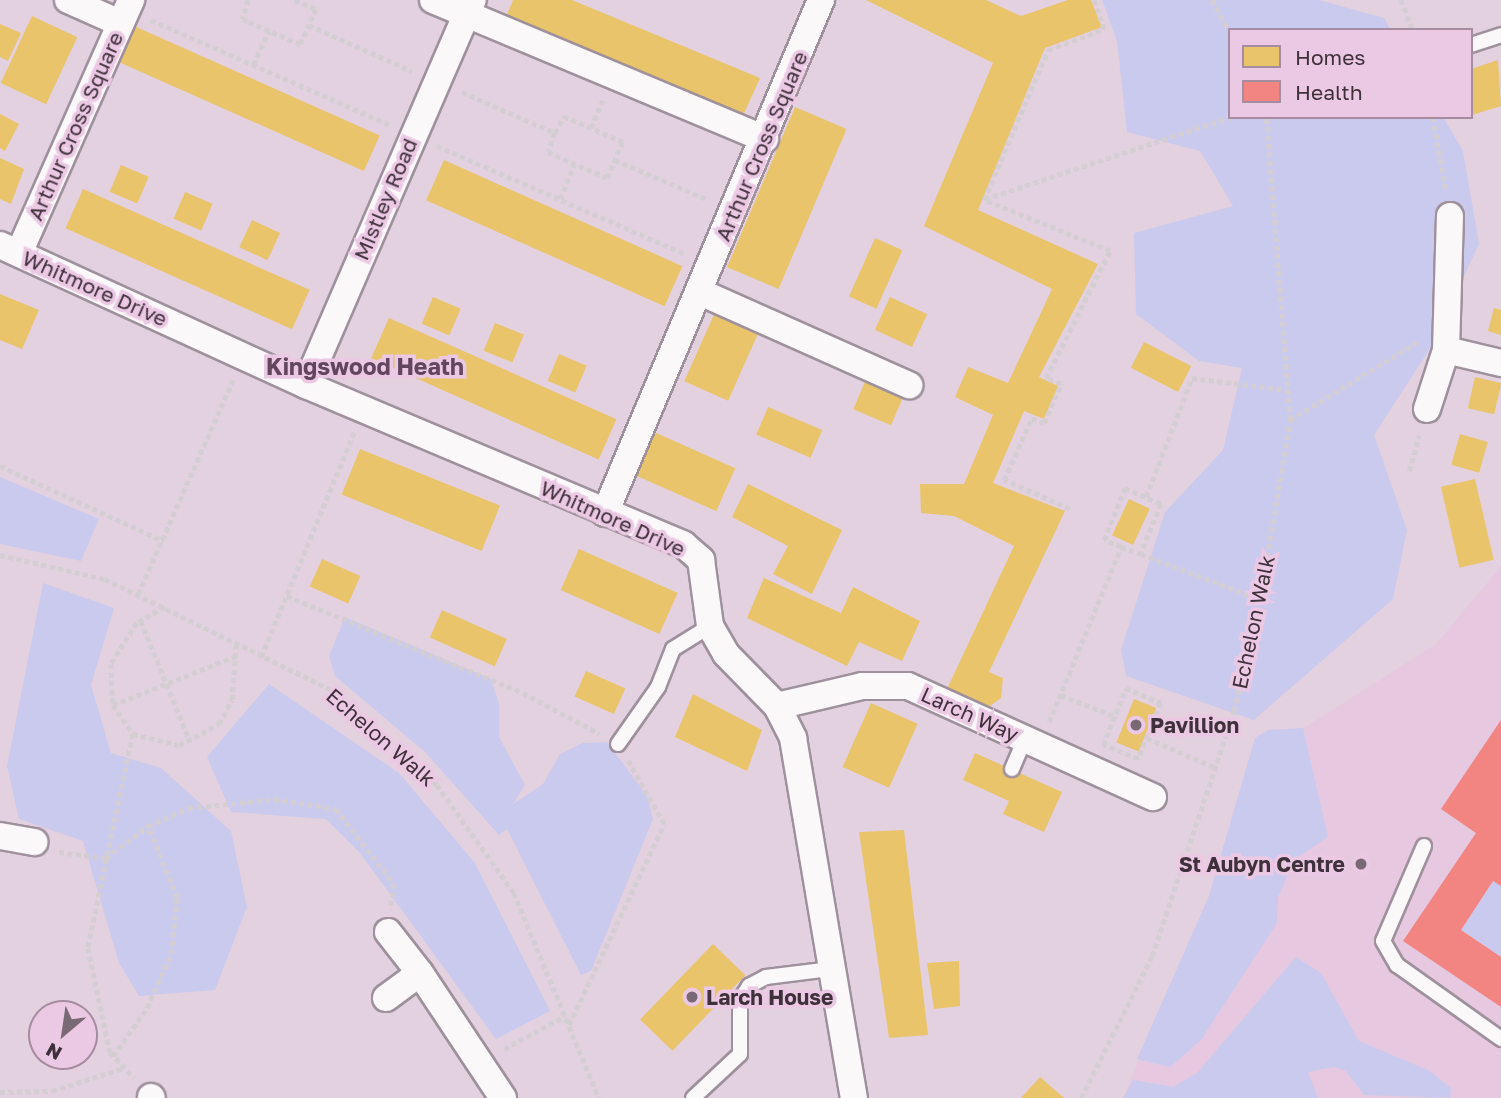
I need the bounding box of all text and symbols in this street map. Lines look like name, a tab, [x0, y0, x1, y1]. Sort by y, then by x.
street label: Arthur Cross Square	[22, 28, 128, 224]
legend	[1228, 28, 1473, 119]
text: Homes	[1295, 44, 1365, 70]
street label: Arthur Cross Square	[710, 47, 812, 245]
text: Health	[1295, 79, 1363, 105]
street label: Mistley Road	[348, 134, 422, 264]
street label: Whitmore Drive	[19, 245, 171, 331]
district label: Kingswood Heath	[266, 352, 464, 380]
street label: Whitmore Drive	[537, 475, 689, 561]
street label: Echelon Walk	[1227, 553, 1279, 691]
street label: Larch Way	[917, 681, 1023, 747]
street label: Echelon Walk	[321, 683, 441, 791]
place label: Pavillion	[1150, 712, 1239, 738]
marker: Pavillion	[1128, 717, 1144, 733]
place label: St Aubyn Centre	[1179, 851, 1345, 877]
marker: St Aubyn Centre	[1351, 854, 1371, 874]
place label: Larch House	[706, 984, 833, 1010]
marker: Larch House	[684, 989, 700, 1005]
north arrow	[28, 1000, 98, 1070]
text: N	[42, 1038, 65, 1066]

